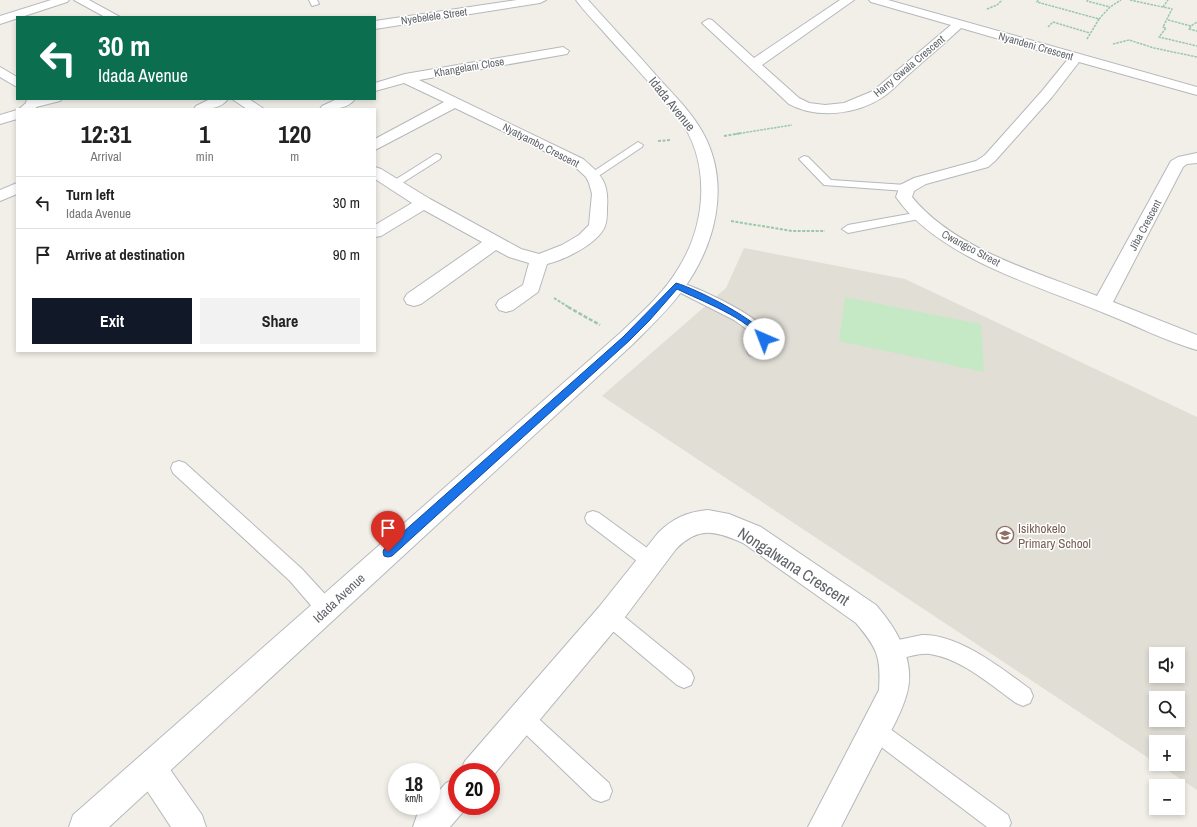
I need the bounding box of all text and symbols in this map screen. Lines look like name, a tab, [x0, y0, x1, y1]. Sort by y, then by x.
street label: Nyebelele Street	[400, 4, 468, 28]
text: 30 m	[98, 27, 150, 65]
street label: Nyandeni Crescent	[997, 29, 1076, 64]
icon: left	[32, 32, 84, 84]
street label: Harry Gwala Crescent	[871, 32, 948, 100]
street label: Khangelani Close	[433, 54, 505, 80]
text: Idada Avenue	[98, 63, 188, 88]
street label: Idada Avenue	[645, 73, 699, 135]
text: 12:31	[81, 118, 131, 150]
text: 1	[199, 118, 210, 150]
text: 120	[278, 118, 311, 150]
street label: Nyatyambo Crescent	[500, 120, 582, 171]
text: Arrival	[91, 148, 121, 165]
text: min	[196, 148, 214, 165]
text: m	[290, 148, 299, 165]
text: Turn left	[66, 184, 114, 205]
icon: left	[32, 192, 54, 214]
text: 30 m	[333, 192, 360, 213]
street label: Jiba Crescent	[1126, 197, 1164, 253]
text: Idada Avenue	[66, 205, 131, 222]
street label: Cwangco Street	[939, 227, 1003, 269]
icon: arrive	[32, 244, 54, 266]
text: Arrive at destination	[66, 244, 185, 265]
text: 90 m	[333, 244, 360, 265]
button: Exit	[32, 298, 192, 344]
button: Share	[200, 298, 360, 344]
position arrow	[743, 318, 785, 360]
pin	[371, 511, 405, 552]
icon: arrive	[377, 517, 399, 539]
place label: Isikhokelo Primary School	[1018, 520, 1091, 552]
street label: Nongalwana Crescent	[734, 522, 854, 611]
school or university icon: Isikhokelo Primary School	[995, 525, 1015, 545]
street label: Idada Avenue	[309, 570, 369, 626]
map controls	[1149, 647, 1185, 815]
button: sound	[1149, 647, 1185, 683]
button: search	[1149, 691, 1185, 727]
button: +	[1149, 735, 1185, 771]
speed limit sign: 20	[448, 763, 500, 815]
text: 18	[405, 770, 423, 797]
button: −	[1149, 779, 1185, 815]
text: km/h	[405, 792, 423, 805]

